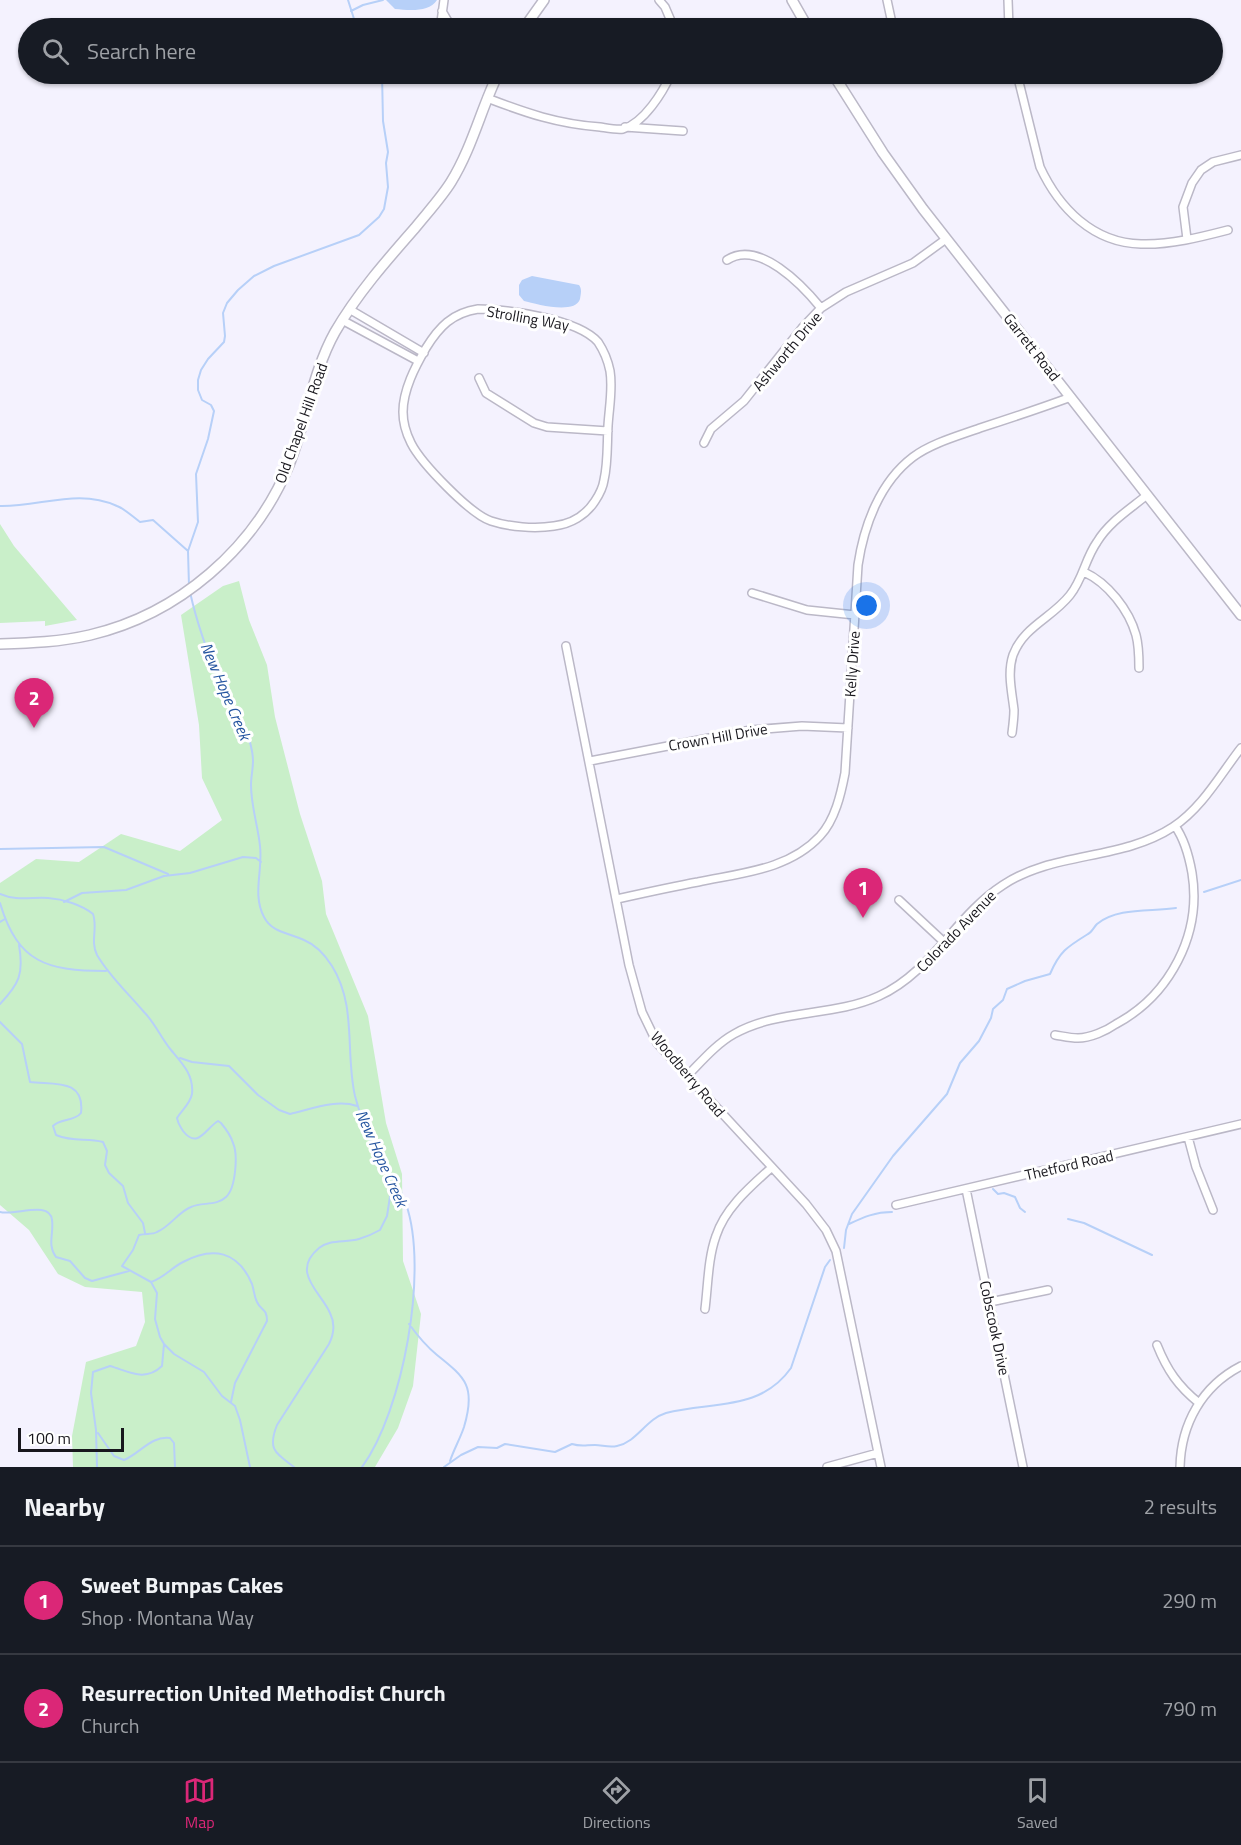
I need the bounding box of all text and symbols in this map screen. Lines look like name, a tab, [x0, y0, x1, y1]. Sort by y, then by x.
search box	[18, 18, 1223, 84]
text: Search here	[87, 34, 196, 68]
icon: search	[39, 35, 72, 68]
street label: Strolling Way	[485, 299, 571, 337]
street label: Ashworth Drive	[747, 306, 827, 396]
street label: Garrett Road	[998, 308, 1066, 386]
street label: Old Chapel Hill Road	[269, 360, 333, 486]
your location	[852, 591, 881, 620]
street label: Kelly Drive	[838, 630, 866, 698]
water label: New Hope Creek	[195, 638, 258, 745]
pin: 2	[15, 678, 54, 728]
street label: Crown Hill Drive	[667, 717, 769, 757]
pin: 1	[844, 868, 882, 918]
street label: Colorado Avenue	[911, 885, 1001, 977]
street label: Woodberry Road	[645, 1026, 731, 1122]
water label: New Hope Creek	[350, 1106, 415, 1212]
street label: Thetford Road	[1022, 1144, 1116, 1186]
street label: Cobscook Drive	[974, 1278, 1016, 1378]
scale bar	[18, 1425, 124, 1452]
text: 100 m	[27, 1426, 71, 1450]
text: Nearby	[24, 1487, 105, 1526]
text: 2 results	[1144, 1491, 1217, 1522]
text: Sweet Bumpas Cakes	[81, 1568, 283, 1602]
text: 1	[38, 1585, 49, 1616]
text: 290 m	[1162, 1585, 1217, 1616]
text: Shop · Montana Way	[81, 1602, 254, 1633]
text: Resurrection United Methodist Church	[81, 1676, 446, 1710]
text: 2	[38, 1693, 49, 1724]
text: 790 m	[1162, 1693, 1217, 1724]
text: Church	[81, 1710, 139, 1741]
tab: Map	[183, 1774, 216, 1834]
tab: Directions	[583, 1774, 651, 1834]
tab: Saved	[1017, 1774, 1058, 1834]

